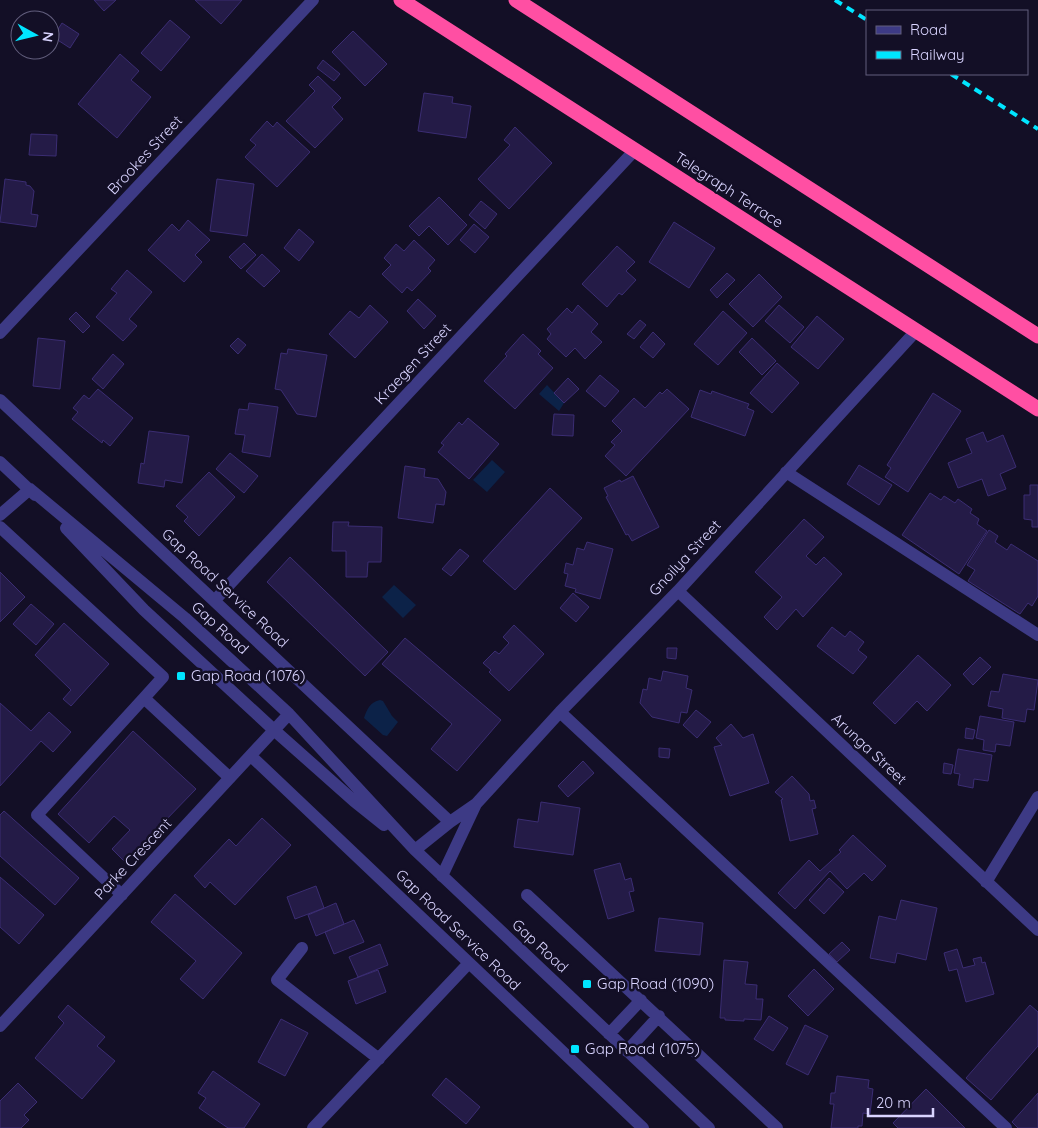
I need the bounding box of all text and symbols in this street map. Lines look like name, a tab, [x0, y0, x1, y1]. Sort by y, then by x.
north arrow	[10, 10, 60, 60]
legend	[866, 10, 1028, 75]
text: Road	[910, 20, 947, 39]
text: N	[38, 30, 58, 43]
text: Railway	[910, 45, 965, 64]
street label: Brookes Street	[103, 111, 186, 198]
street label: Telegraph Terrace	[671, 147, 787, 232]
street label: Kraegen Street	[370, 319, 455, 408]
street label: Gnoilya Street	[645, 516, 725, 600]
street label: Gap Road Service Road	[158, 525, 292, 651]
street label: Gap Road	[188, 598, 252, 658]
place label: Gap Road (1076)	[191, 666, 305, 685]
marker: Gap Road (1076)	[175, 670, 187, 682]
street label: Arunga Street	[828, 709, 911, 788]
street label: Parke Crescent	[90, 814, 175, 903]
street label: Gap Road Service Road	[392, 865, 525, 994]
street label: Gap Road	[508, 915, 572, 977]
place label: Gap Road (1090)	[597, 974, 714, 993]
marker: Gap Road (1090)	[581, 978, 593, 990]
place label: Gap Road (1075)	[585, 1039, 700, 1058]
marker: Gap Road (1075)	[569, 1043, 581, 1055]
scale bar	[868, 1086, 933, 1118]
text: 20 m	[876, 1093, 911, 1112]

